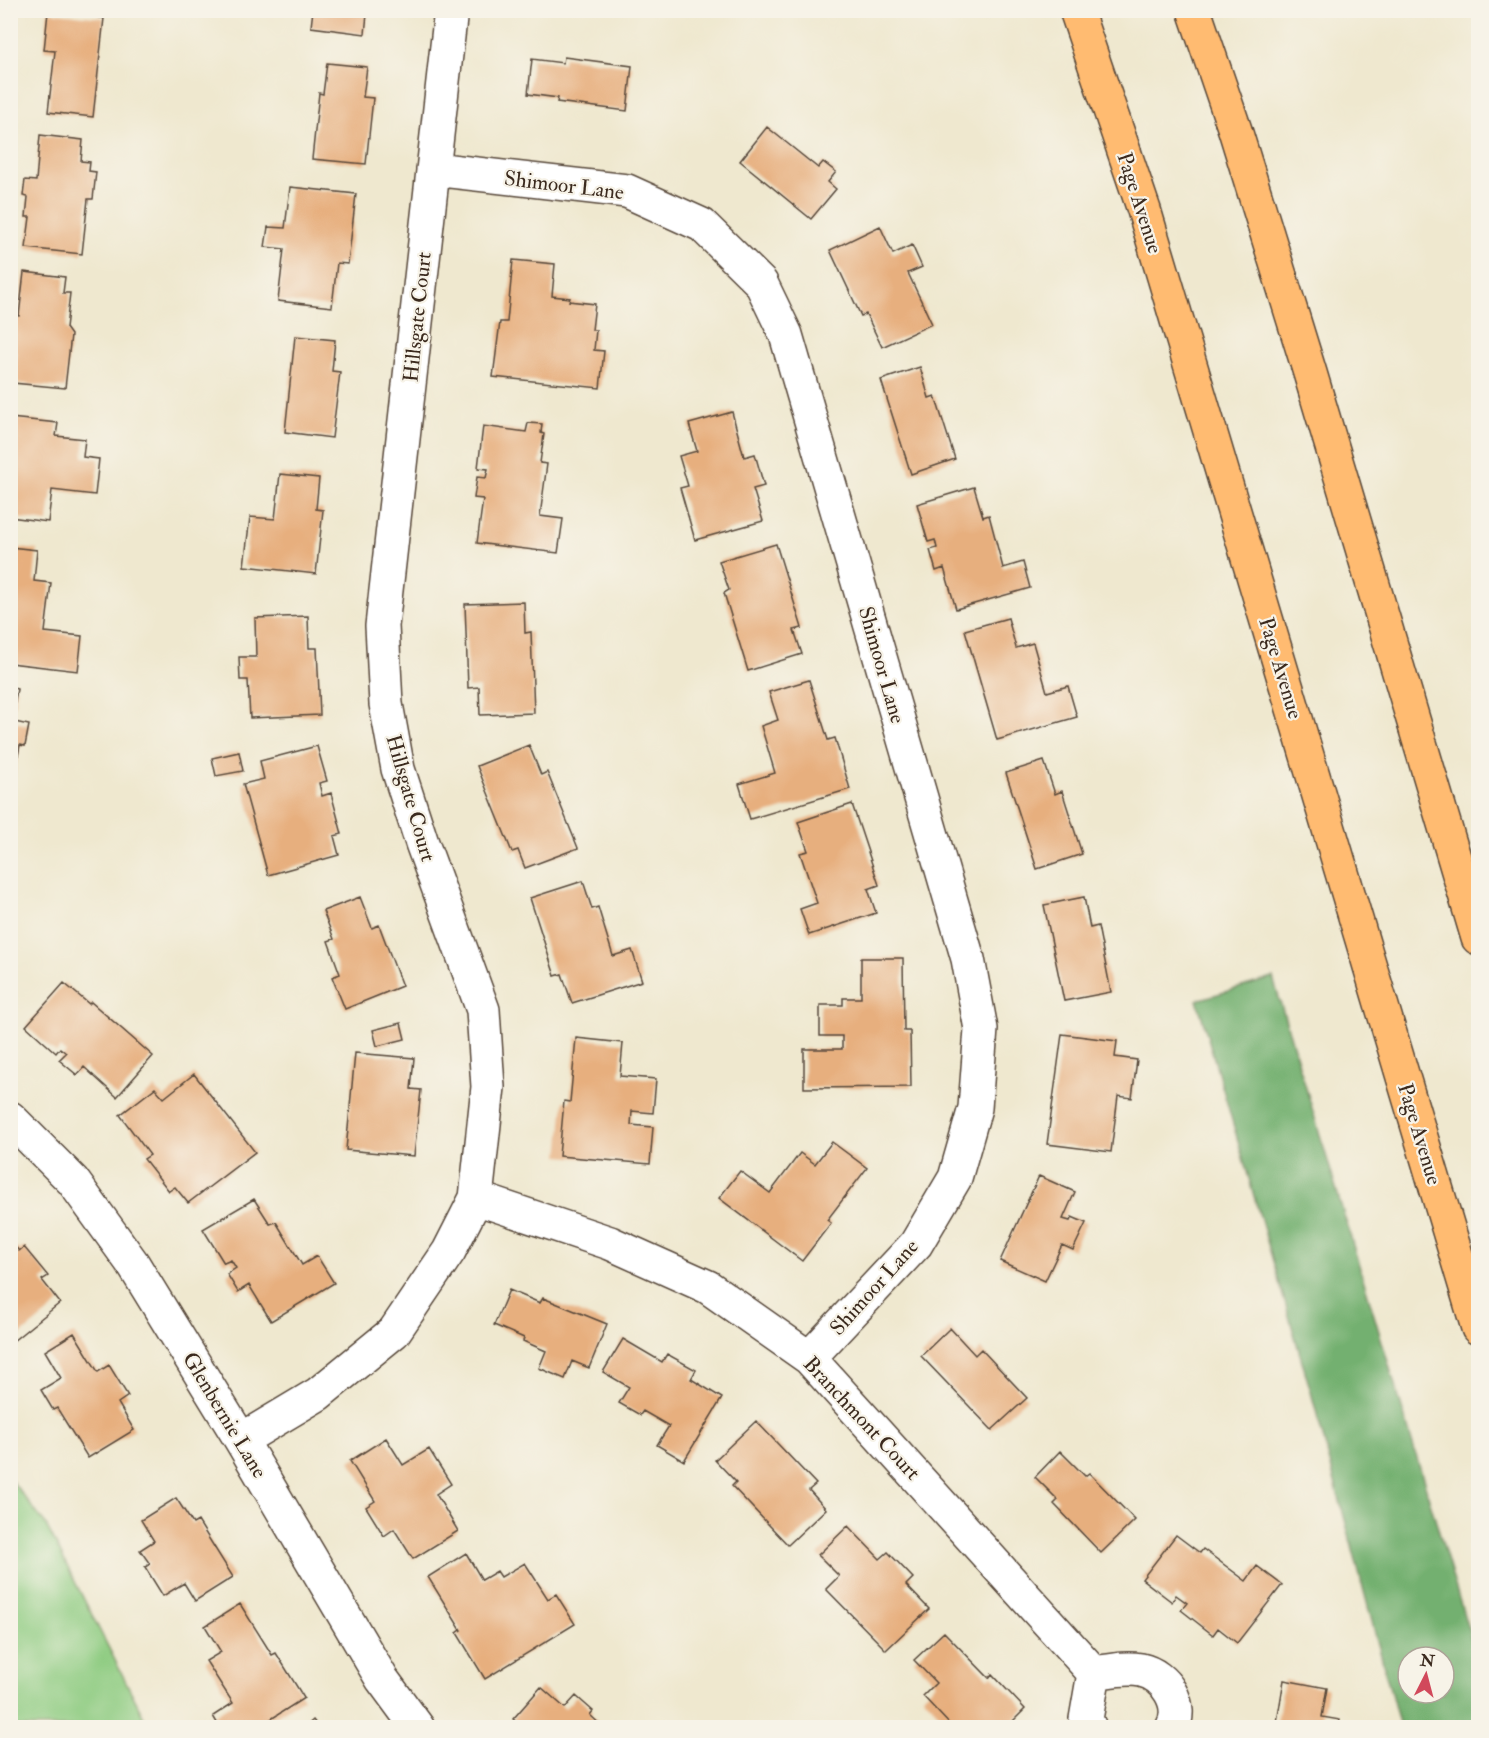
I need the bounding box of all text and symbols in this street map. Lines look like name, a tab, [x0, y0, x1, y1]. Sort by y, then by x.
street label: Page Avenue	[1111, 149, 1169, 257]
street label: Shimoor Lane	[503, 165, 626, 206]
street label: Hillsgate Court	[397, 250, 438, 383]
street label: Shimoor Lane	[852, 604, 911, 727]
street label: Page Avenue	[1252, 614, 1309, 722]
street label: Hillsgate Court	[380, 732, 442, 865]
street label: Page Avenue	[1391, 1080, 1448, 1188]
street label: Shimoor Lane	[824, 1233, 925, 1341]
street label: Glenbernie Lane	[176, 1347, 273, 1483]
street label: Branchmont Court	[797, 1351, 926, 1486]
north arrow	[1396, 1645, 1456, 1705]
text: N	[1418, 1650, 1436, 1672]

